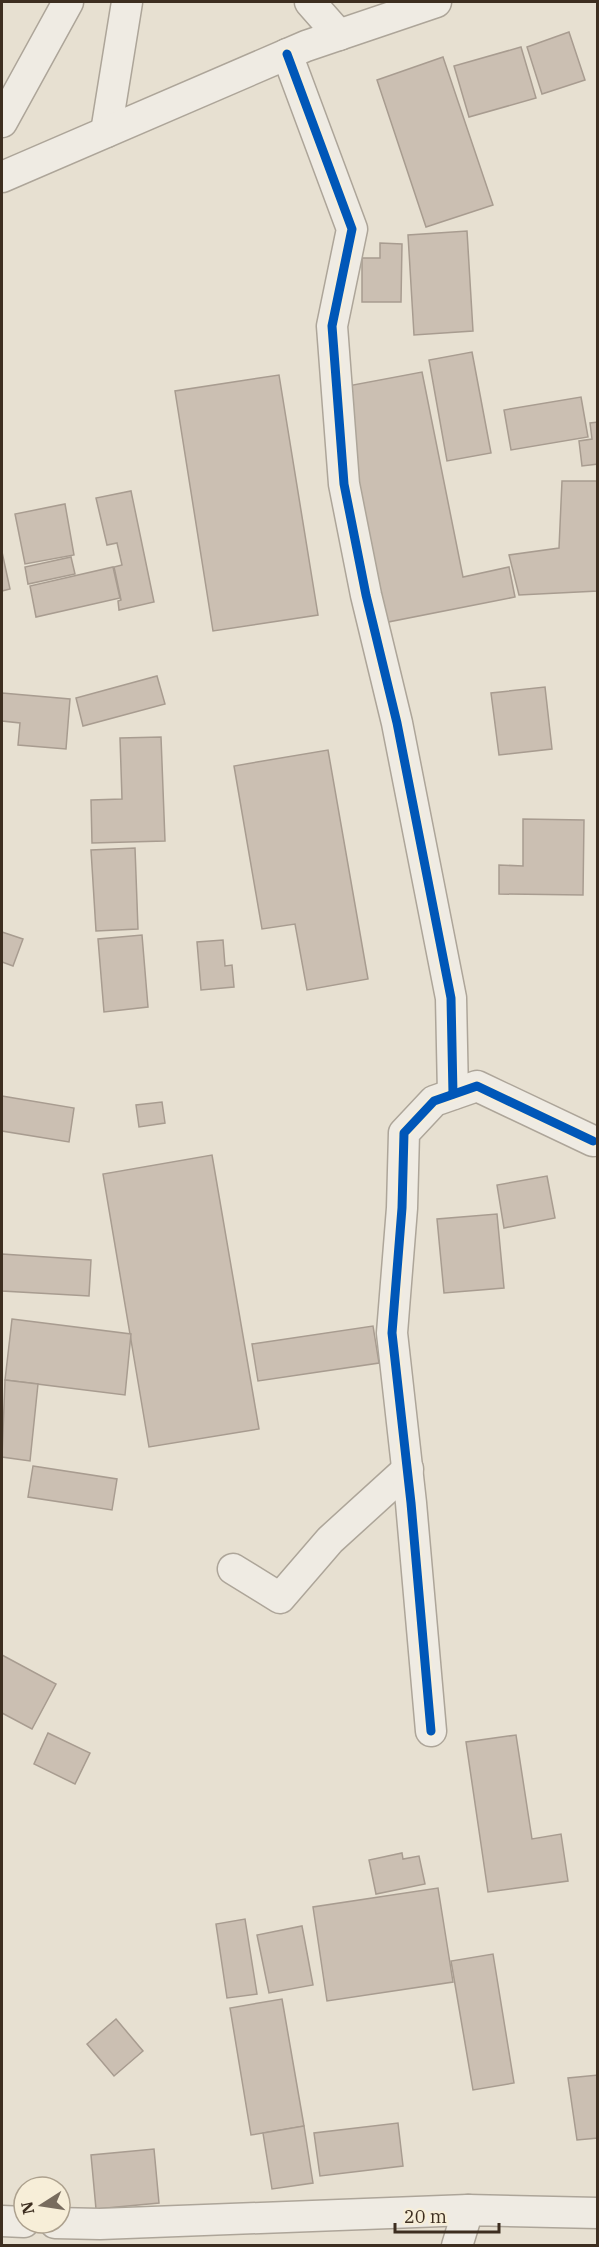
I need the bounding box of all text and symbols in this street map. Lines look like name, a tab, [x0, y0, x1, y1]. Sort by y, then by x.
north arrow	[12, 2175, 72, 2235]
scale bar	[395, 2196, 498, 2234]
text: N	[16, 2200, 38, 2216]
text: 20 m	[404, 2205, 447, 2228]

